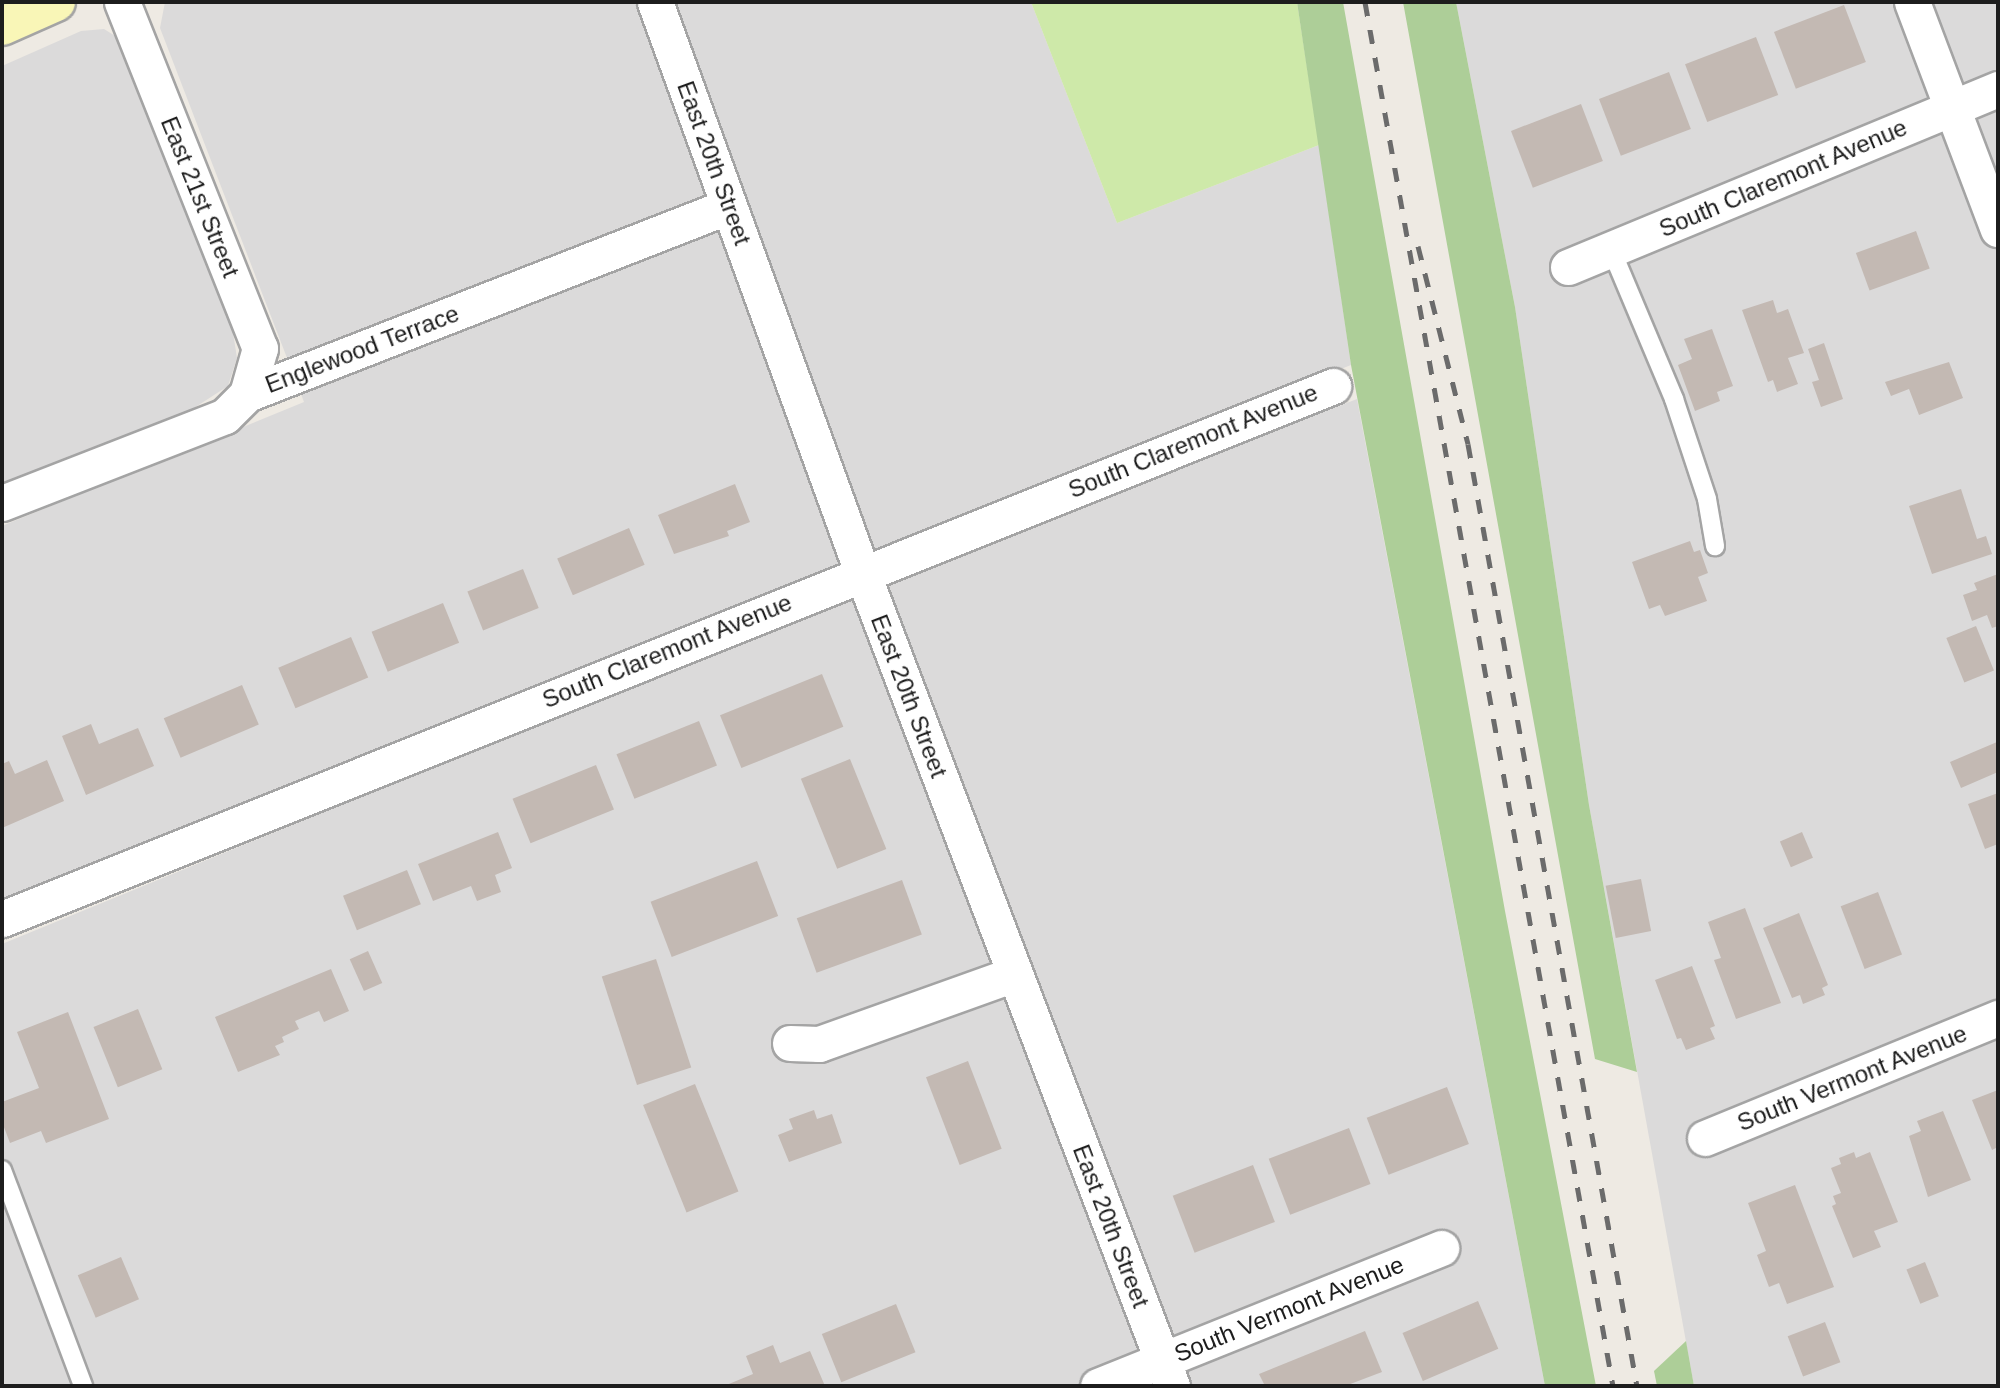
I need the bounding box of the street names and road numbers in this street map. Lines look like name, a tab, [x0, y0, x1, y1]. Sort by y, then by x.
street label: East 20th Street	[671, 77, 757, 249]
street label: East 21st Street	[155, 112, 245, 282]
street label: South Claremont Avenue	[1654, 112, 1912, 244]
street label: Englewood Terrace	[261, 299, 463, 399]
street label: South Claremont Avenue	[1063, 378, 1323, 504]
street label: South Claremont Avenue	[537, 588, 797, 714]
street label: East 20th Street	[865, 611, 953, 781]
street label: South Vermont Avenue	[1732, 1018, 1972, 1138]
street label: East 20th Street	[1067, 1141, 1155, 1311]
street label: South Vermont Avenue	[1169, 1249, 1409, 1369]

